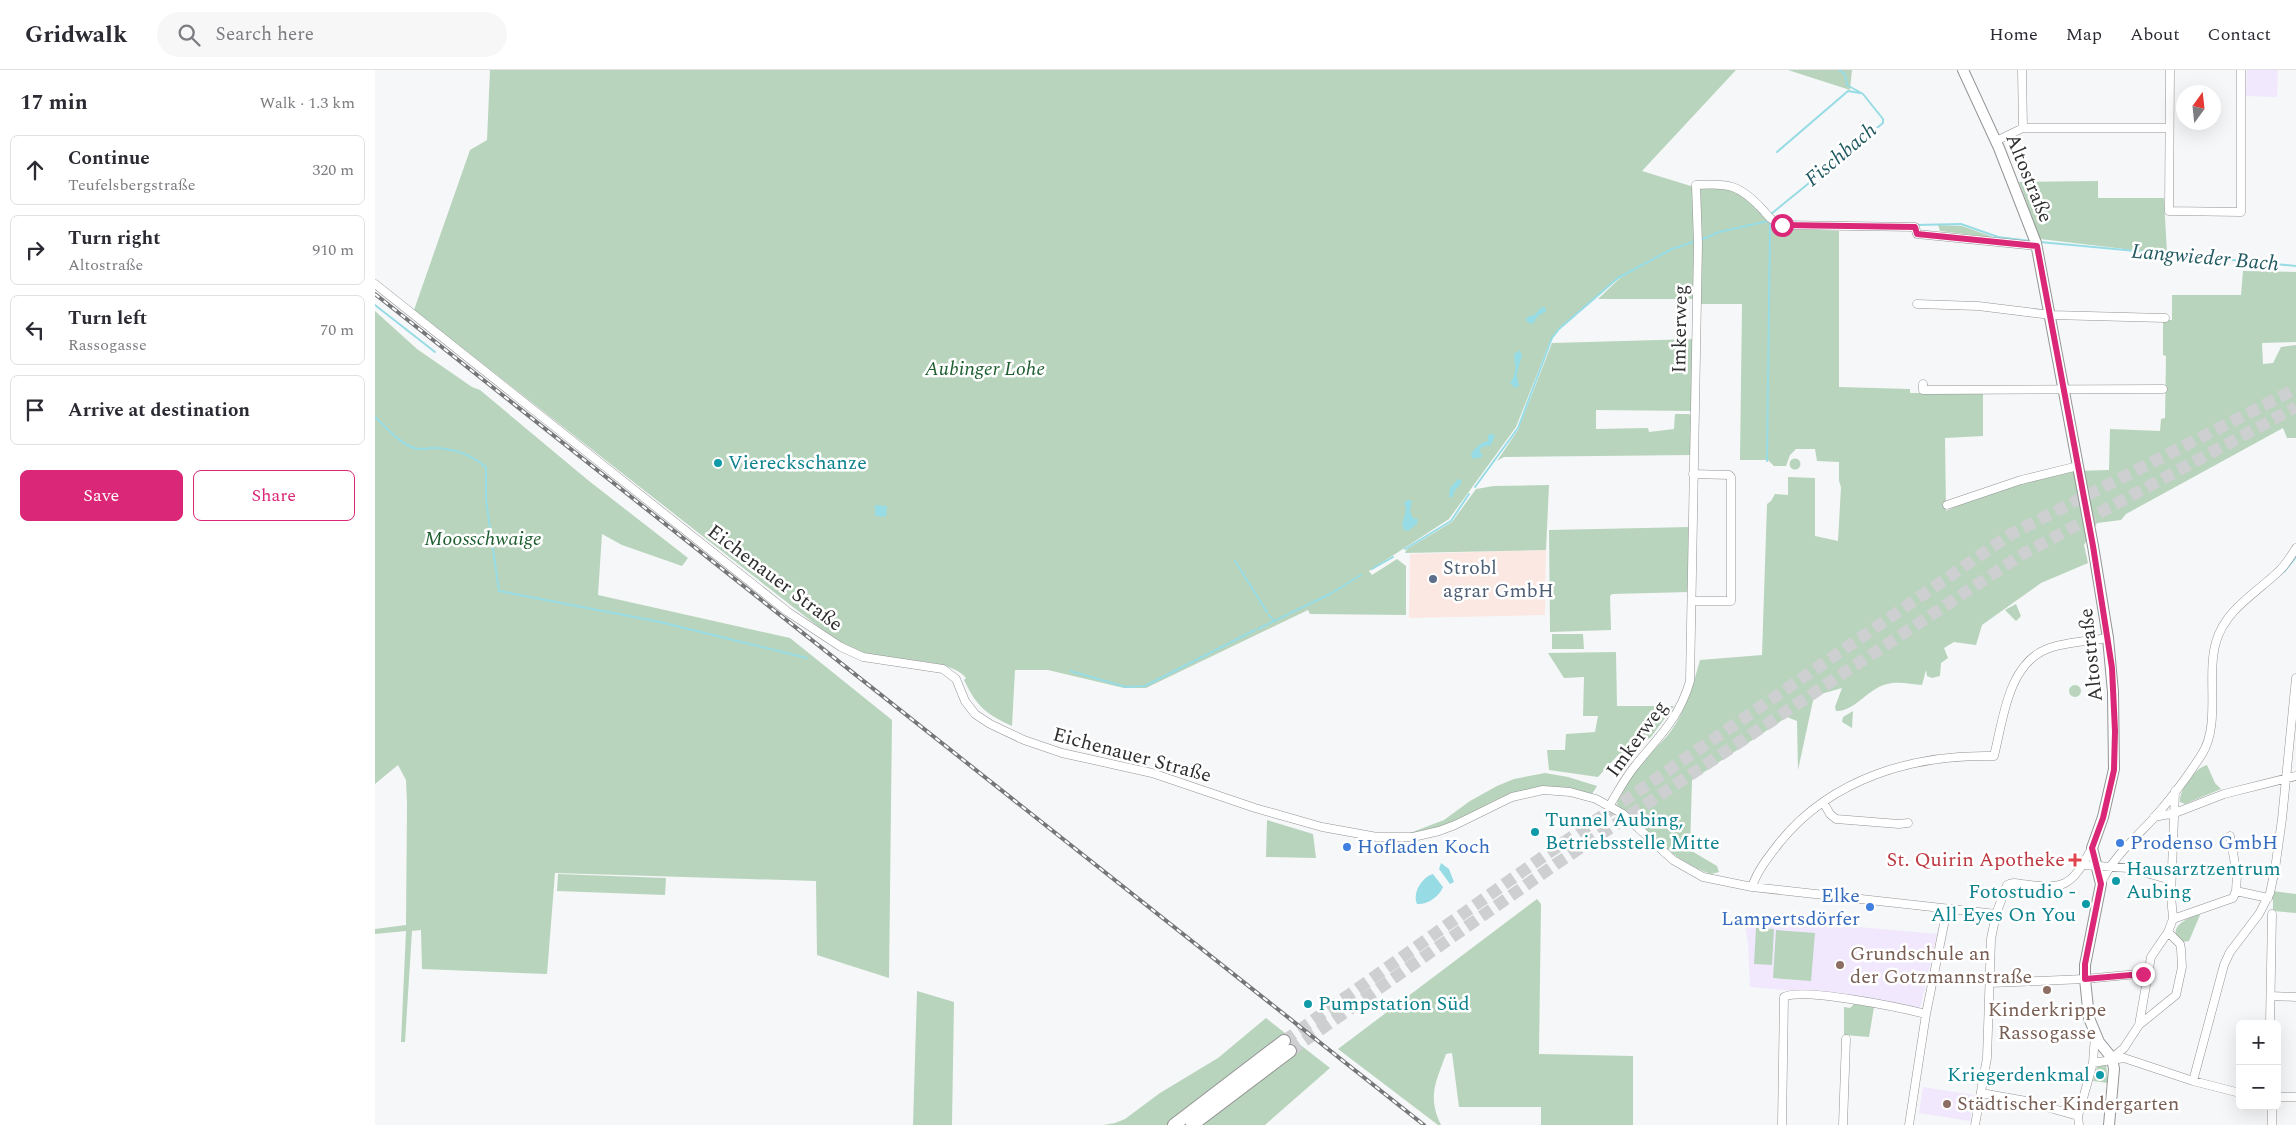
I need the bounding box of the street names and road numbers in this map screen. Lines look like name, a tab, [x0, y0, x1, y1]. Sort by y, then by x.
street label: Altostraße	[1997, 129, 2061, 227]
street label: Imkerweg	[1664, 284, 1696, 374]
street label: Eichenauer Straße	[701, 517, 849, 639]
street label: Altostraße	[2071, 607, 2111, 703]
street label: Imkerweg	[1599, 694, 1675, 784]
street label: Eichenauer Straße	[1049, 719, 1215, 791]

